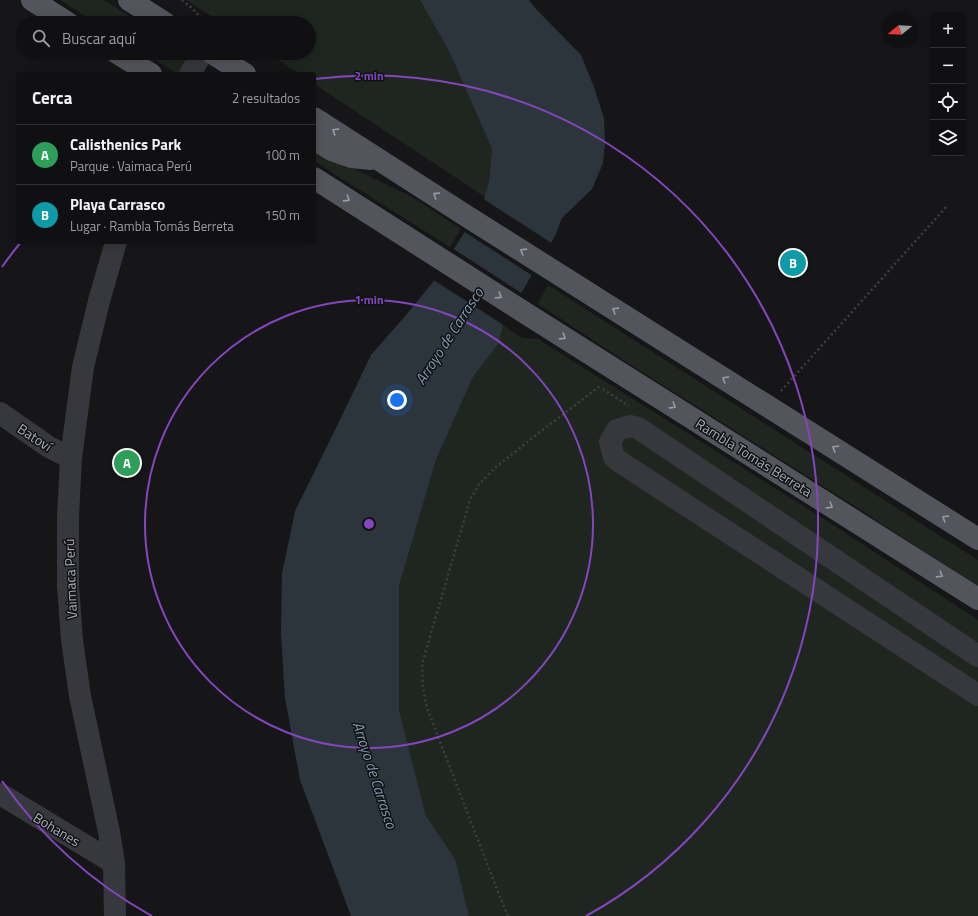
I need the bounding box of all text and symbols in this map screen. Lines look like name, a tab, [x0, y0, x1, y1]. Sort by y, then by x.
north arrow	[882, 12, 918, 48]
map controls	[930, 12, 966, 156]
button: +	[930, 12, 966, 48]
search box	[16, 16, 316, 60]
icon: search	[30, 27, 52, 49]
text: Buscar aquí	[62, 27, 135, 50]
button: −	[930, 48, 966, 84]
text: 2 min	[354, 66, 384, 85]
button: locate	[930, 84, 966, 120]
text: Cerca	[32, 85, 72, 111]
text: 2 resultados	[232, 88, 300, 108]
button: layers	[930, 120, 966, 156]
one-way arrow	[333, 129, 340, 136]
text: Calisthenics Park	[70, 133, 181, 156]
text: A	[41, 145, 49, 165]
text: 100 m	[264, 145, 300, 165]
text: Parque · Vaimaca Perú	[70, 156, 192, 176]
text: Playa Carrasco	[70, 193, 165, 216]
one-way arrow	[433, 193, 440, 200]
one-way arrow	[343, 194, 350, 202]
text: B	[41, 205, 49, 225]
text: 150 m	[264, 205, 300, 225]
text: Lugar · Rambla Tomás Berreta	[70, 216, 234, 236]
pin: B	[780, 248, 806, 278]
one-way arrow	[520, 249, 527, 256]
water label: Arroyo de Carrasco	[409, 283, 489, 389]
text: 1 min	[354, 290, 384, 309]
one-way arrow	[495, 292, 502, 299]
one-way arrow	[612, 307, 619, 314]
one-way arrow	[559, 332, 566, 340]
one-way arrow	[722, 376, 729, 384]
your location	[387, 390, 407, 410]
one-way arrow	[669, 402, 676, 409]
street label: Rambla Tomás Berreta	[692, 413, 816, 501]
street label: Batoví	[14, 418, 57, 457]
one-way arrow	[832, 446, 839, 453]
pin: A	[114, 448, 140, 478]
one-way arrow	[826, 501, 833, 508]
one-way arrow	[942, 515, 949, 522]
centre of rings	[362, 517, 376, 531]
street label: Vaimaca Perú	[58, 538, 82, 620]
one-way arrow	[936, 570, 943, 578]
water label: Arroyo de Carrasco	[347, 718, 403, 832]
street label: Bohanes	[29, 807, 85, 851]

